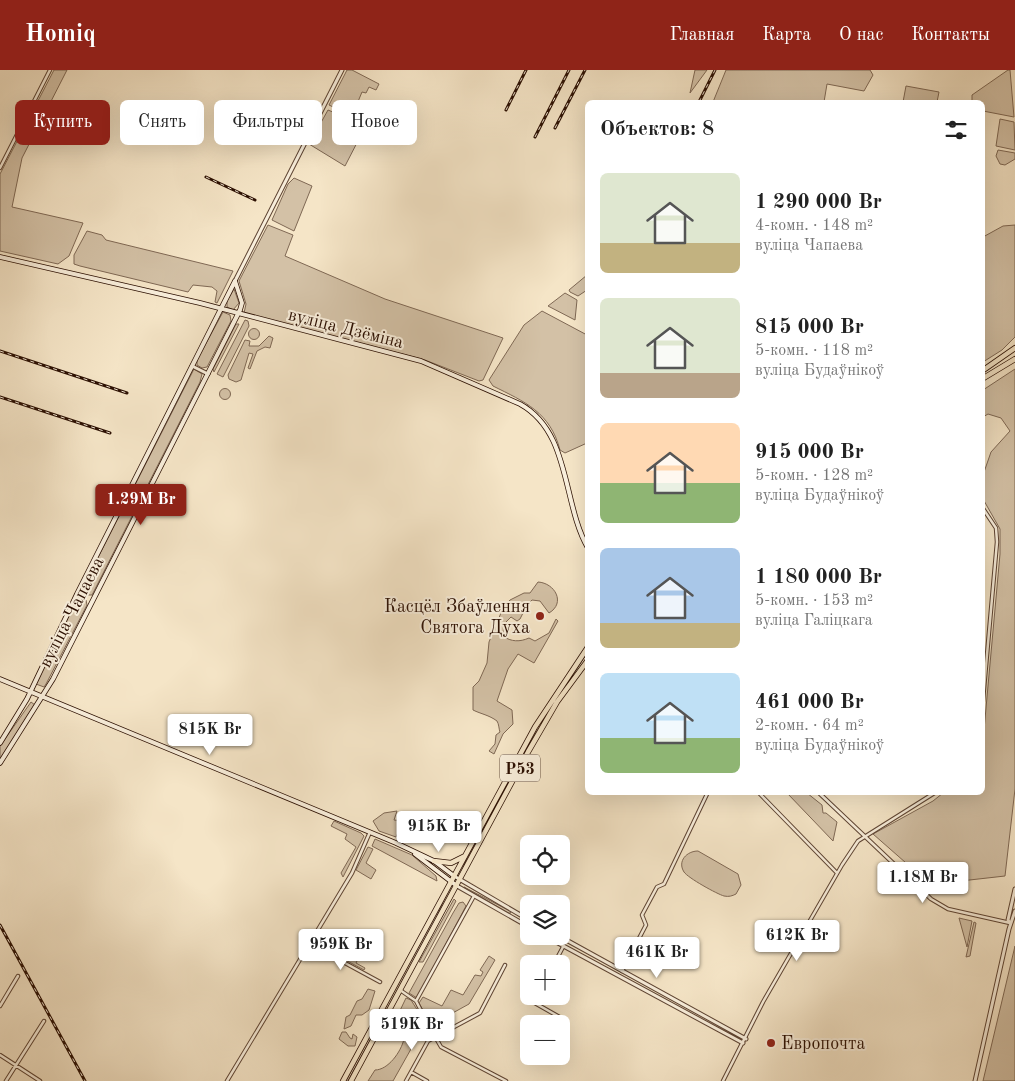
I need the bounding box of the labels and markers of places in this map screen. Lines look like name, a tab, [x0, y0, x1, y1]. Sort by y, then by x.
pin: 1.29M Br	[89, 484, 193, 526]
place label: Касцёл Збаўлення Святога Духа	[384, 598, 530, 637]
marker: Касцёл Збаўлення Святога Духа	[534, 610, 546, 622]
pin: 815K Br	[164, 714, 256, 756]
pin: 915K Br	[393, 810, 485, 853]
pin: 1.18M Br	[871, 862, 975, 904]
pin: 612K Br	[751, 920, 843, 962]
pin: 959K Br	[295, 928, 387, 971]
pin: 461K Br	[611, 936, 703, 979]
pin: 519K Br	[366, 1008, 458, 1051]
place label: Европочта	[781, 1035, 866, 1053]
marker: Европочта	[765, 1037, 777, 1049]

